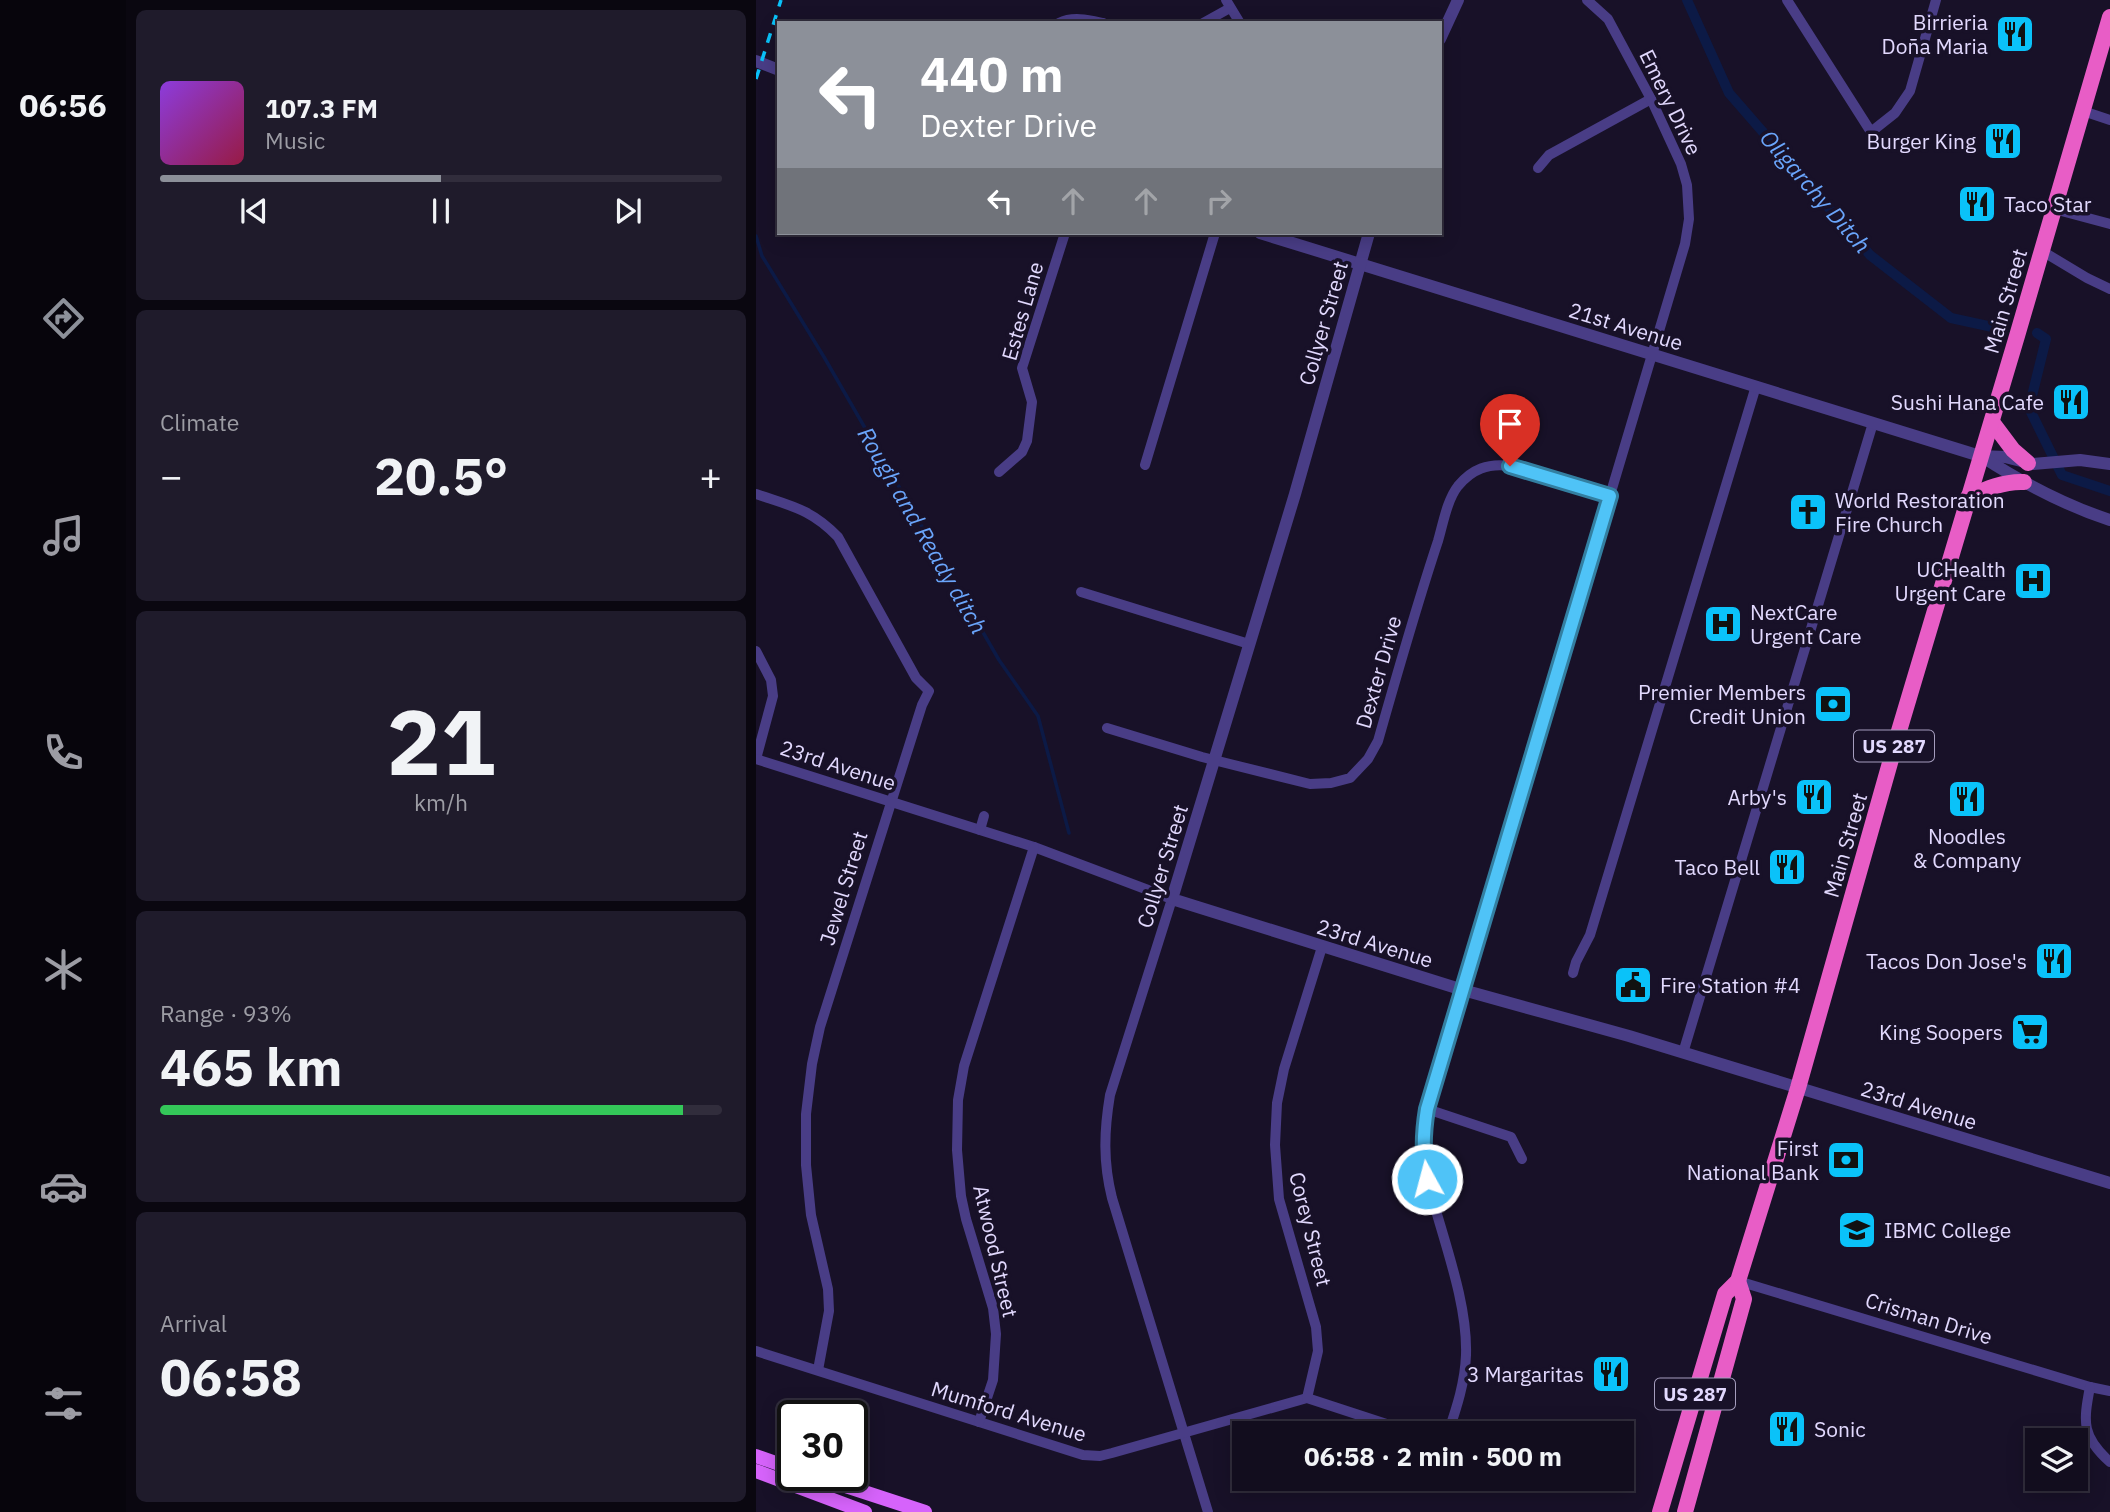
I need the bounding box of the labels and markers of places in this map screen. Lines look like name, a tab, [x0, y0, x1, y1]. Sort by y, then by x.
place label: Birrieria Doña Maria	[1882, 8, 1988, 60]
restaurant icon: Birrieria Doña Maria	[1994, 13, 2036, 55]
restaurant icon: Burger King	[1982, 120, 2024, 162]
place label: Burger King	[1866, 127, 1976, 155]
restaurant icon: Taco Star	[1956, 183, 1998, 225]
place label: Taco Star	[2004, 190, 2092, 218]
restaurant icon: Sushi Hana Cafe	[2050, 381, 2092, 423]
place label: Sushi Hana Cafe	[1891, 388, 2044, 416]
pin	[1480, 394, 1540, 466]
place label: World Restoration Fire Church	[1835, 486, 2005, 538]
church icon: World Restoration Fire Church	[1787, 491, 1829, 533]
place label: UCHealth Urgent Care	[1894, 555, 2006, 607]
hospital icon: UCHealth Urgent Care	[2012, 560, 2054, 602]
place label: NextCare Urgent Care	[1750, 598, 1862, 650]
hospital icon: NextCare Urgent Care	[1702, 603, 1744, 645]
place label: Premier Members Credit Union	[1638, 678, 1806, 730]
bank icon: Premier Members Credit Union	[1812, 683, 1854, 725]
restaurant icon: Arby's	[1793, 776, 1835, 818]
restaurant icon: Noodles & Company	[1946, 778, 1988, 820]
place label: Arby's	[1728, 783, 1787, 811]
place label: Noodles & Company	[1913, 822, 2022, 874]
restaurant icon: Taco Bell	[1766, 846, 1808, 888]
place label: Taco Bell	[1675, 853, 1760, 881]
restaurant icon: Tacos Don Jose's	[2033, 940, 2075, 982]
place label: Tacos Don Jose's	[1866, 947, 2027, 975]
public building icon: Fire Station #4	[1612, 964, 1654, 1006]
place label: Fire Station #4	[1660, 971, 1801, 999]
supermarket icon: King Soopers	[2009, 1011, 2051, 1053]
place label: King Soopers	[1879, 1018, 2003, 1046]
place label: First National Bank	[1687, 1134, 1819, 1186]
bank icon: First National Bank	[1825, 1139, 1867, 1181]
school or university icon: IBMC College	[1836, 1209, 1878, 1251]
place label: IBMC College	[1884, 1216, 2011, 1244]
restaurant icon: 3 Margaritas	[1590, 1353, 1632, 1395]
place label: 3 Margaritas	[1467, 1360, 1584, 1388]
restaurant icon: Sonic	[1766, 1408, 1808, 1450]
place label: Sonic	[1814, 1415, 1866, 1443]

